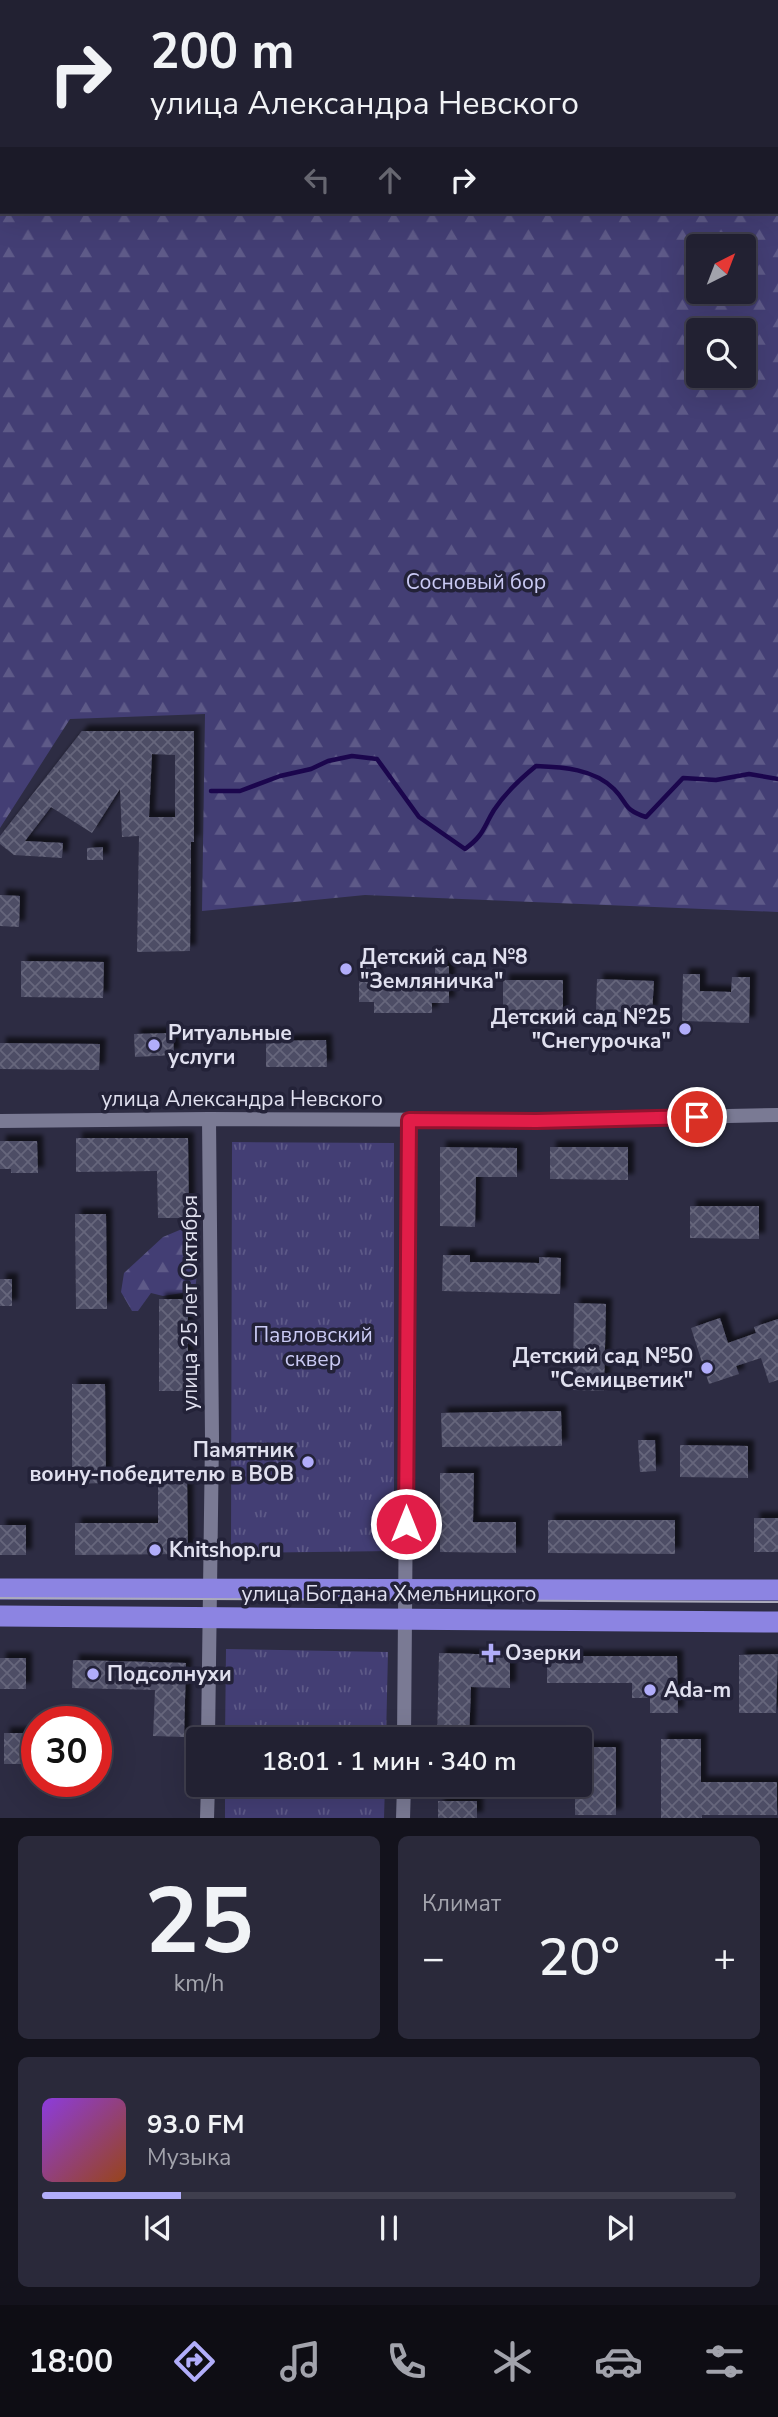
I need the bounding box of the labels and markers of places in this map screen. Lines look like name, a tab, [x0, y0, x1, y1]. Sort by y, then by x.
place label: Детский сад №8 "Земляничка"	[360, 943, 528, 995]
marker: Детский сад №8 "Земляничка"	[338, 961, 354, 977]
place label: Детский сад №25 "Снегурочка"	[491, 1003, 671, 1055]
place label: Ритуальные услуги	[168, 1019, 292, 1071]
marker: Детский сад №25 "Снегурочка"	[677, 1021, 693, 1037]
marker: Ритуальные услуги	[146, 1037, 162, 1053]
pin	[667, 1087, 727, 1147]
place label: Детский сад №50 "Семицветик"	[513, 1342, 693, 1394]
marker: Детский сад №50 "Семицветик"	[699, 1360, 715, 1376]
place label: Памятник воину-победителю в ВОВ	[29, 1436, 294, 1488]
marker: Памятник воину-победителю в ВОВ	[300, 1454, 316, 1470]
place label: Knitshop.ru	[169, 1536, 281, 1564]
marker: Knitshop.ru	[147, 1542, 163, 1558]
place label: Озерки	[505, 1639, 581, 1667]
marker: Озерки	[483, 1645, 499, 1661]
place label: Подсолнухи	[107, 1660, 232, 1688]
marker: Подсолнухи	[85, 1666, 101, 1682]
place label: Ada-m	[664, 1676, 731, 1704]
marker: Ada-m	[642, 1682, 658, 1698]

